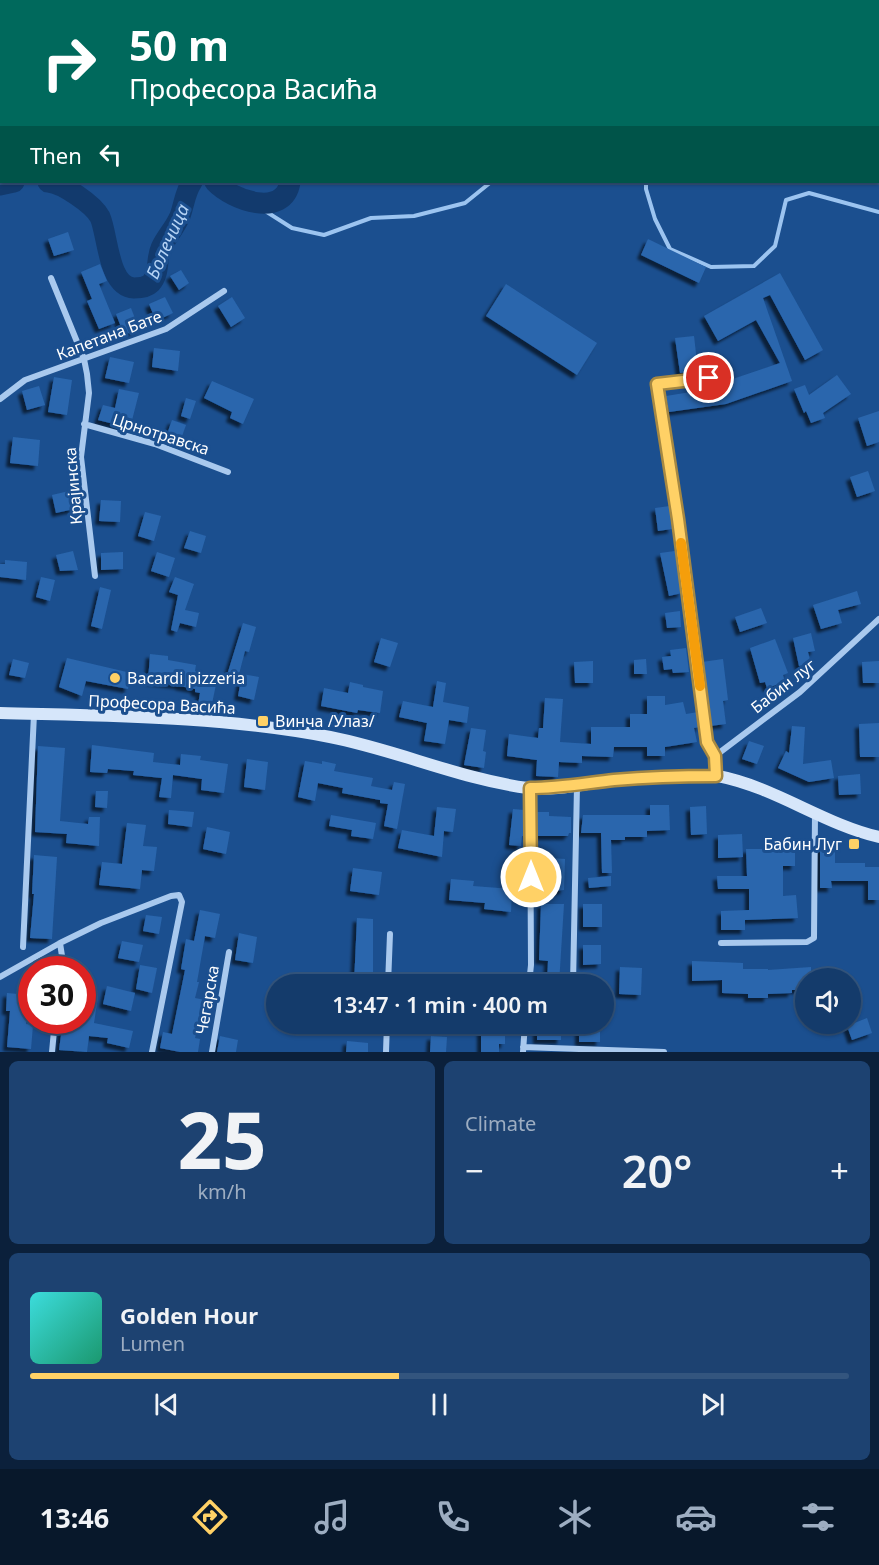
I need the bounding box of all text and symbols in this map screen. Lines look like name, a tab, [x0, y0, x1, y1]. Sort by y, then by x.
text: 50 m	[129, 16, 229, 73]
icon: right	[30, 24, 108, 102]
text: Професора Васића	[129, 70, 378, 107]
icon: left	[94, 138, 127, 171]
text: Then	[30, 140, 82, 170]
water label: Болечица	[140, 200, 194, 282]
street label: Капетана Бате	[53, 305, 165, 365]
pin	[683, 352, 734, 403]
icon: arrive	[692, 361, 725, 394]
street label: Црнотравска	[110, 408, 212, 460]
street label: Крајинска	[59, 446, 87, 526]
street label: Бабин луг	[746, 654, 820, 718]
place label: Bacardi pizzeria	[127, 667, 245, 689]
marker: Bacardi pizzeria	[108, 671, 122, 685]
street label: Професора Васића	[88, 689, 236, 719]
place label: Винча /Улаз/	[275, 710, 375, 732]
marker: Винча /Улаз/	[256, 714, 270, 728]
place label: Бабин Луг	[763, 833, 842, 855]
marker: Бабин Луг	[847, 837, 861, 851]
position arrow	[499, 845, 563, 909]
speed limit sign: 30	[18, 956, 96, 1034]
street label: Чегарска	[190, 964, 224, 1036]
map controls	[795, 968, 861, 1034]
button: sound	[795, 968, 861, 1034]
text: 13:47 · 1 min · 400 m	[332, 989, 548, 1019]
text: 25	[177, 1086, 267, 1192]
text: Climate	[465, 1110, 536, 1137]
text: 20°	[622, 1140, 692, 1201]
text: −	[465, 1148, 484, 1193]
text: +	[830, 1148, 849, 1193]
text: km/h	[197, 1178, 247, 1205]
text: Golden Hour	[120, 1300, 258, 1330]
text: Lumen	[120, 1330, 185, 1357]
icon: previous	[150, 1388, 183, 1421]
icon: pause	[423, 1388, 456, 1421]
icon: next	[696, 1388, 729, 1421]
icon: directions	[189, 1496, 231, 1538]
icon: music	[311, 1496, 353, 1538]
icon: phone	[432, 1496, 474, 1538]
icon: climate	[554, 1496, 596, 1538]
icon: car	[675, 1496, 717, 1538]
icon: filters	[797, 1496, 839, 1538]
text: 13:46	[40, 1499, 109, 1536]

